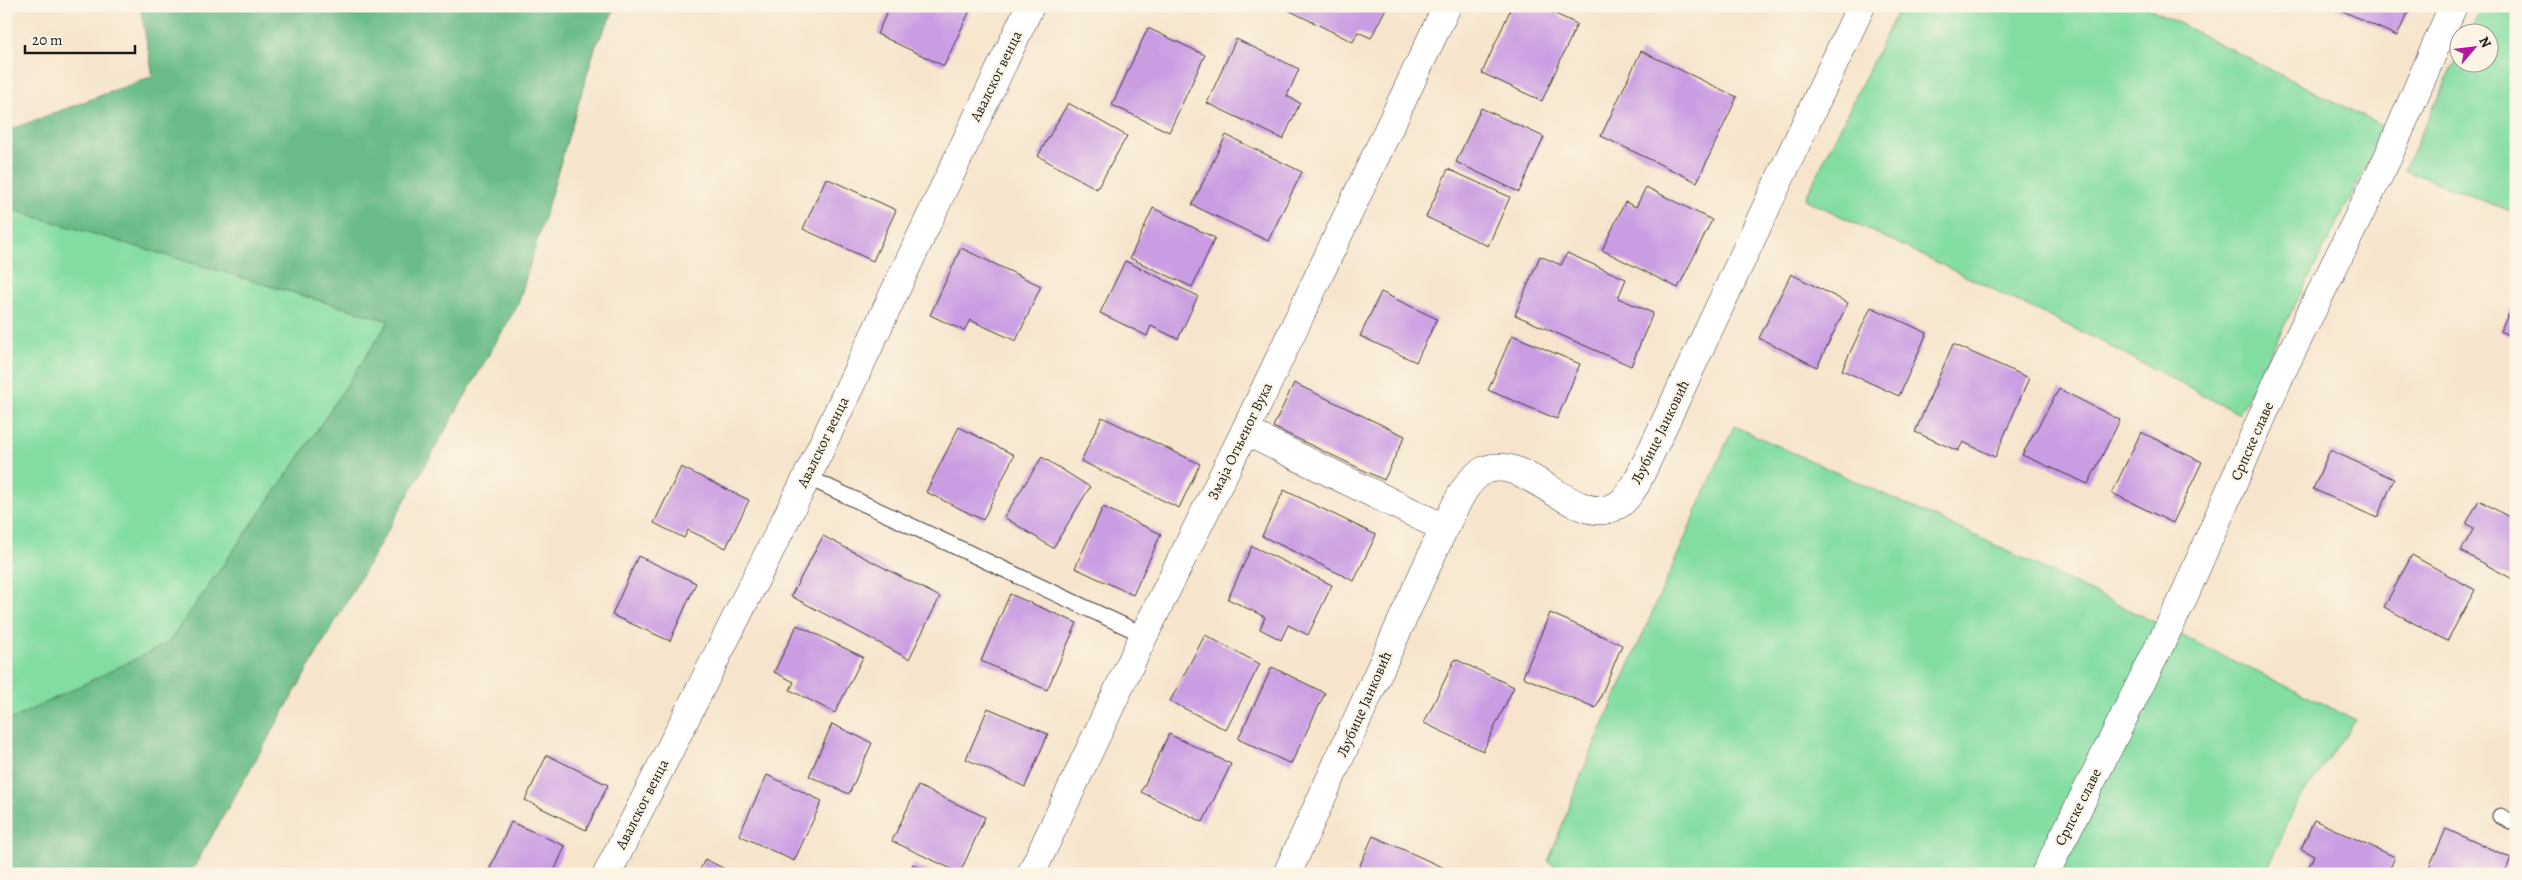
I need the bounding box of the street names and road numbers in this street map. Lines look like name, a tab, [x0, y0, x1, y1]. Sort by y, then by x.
street label: Авалског венца	[965, 27, 1027, 126]
street label: Љубице Јанковић	[1626, 377, 1694, 487]
street label: Змаја Огњеног Вука	[1203, 379, 1277, 503]
street label: Авалског венца	[792, 393, 854, 492]
street label: Српске славе	[2226, 398, 2278, 484]
street label: Љубице Јанковић	[1332, 648, 1396, 760]
street label: Авалског венца	[610, 755, 673, 853]
street label: Српске славе	[2050, 765, 2106, 849]

